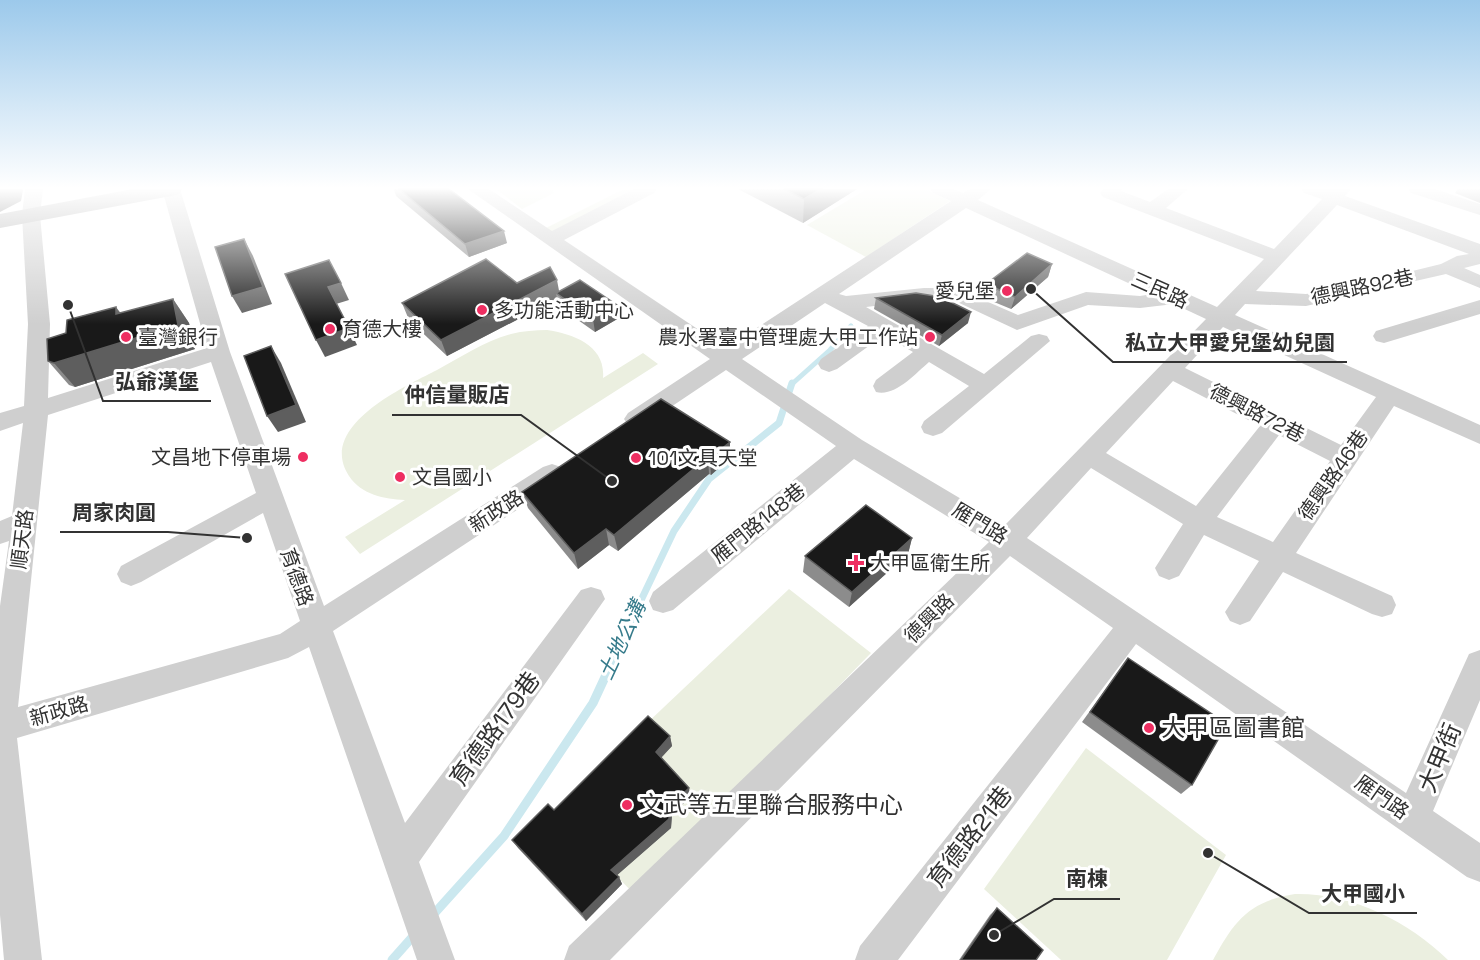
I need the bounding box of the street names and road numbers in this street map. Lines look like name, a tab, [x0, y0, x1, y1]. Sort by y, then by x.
street label: 德興路92巷	[1308, 263, 1416, 311]
street label: 三民路	[1127, 266, 1193, 314]
street label: 德興路72巷	[1205, 378, 1309, 448]
street label: 德興路46巷	[1292, 425, 1374, 525]
street label: 雁門路148巷	[706, 477, 810, 569]
street label: 新政路	[464, 484, 528, 538]
street label: 雁門路	[948, 496, 1012, 550]
street label: 順天路	[5, 508, 39, 570]
street label: 育德路	[275, 544, 319, 610]
street label: 德興路	[899, 588, 959, 648]
street label: 育德路179巷	[443, 665, 547, 792]
street label: 新政路	[27, 690, 91, 732]
street label: 大甲街	[1411, 719, 1468, 797]
street label: 雁門路	[1350, 769, 1414, 825]
street label: 育德路21巷	[920, 780, 1019, 894]

